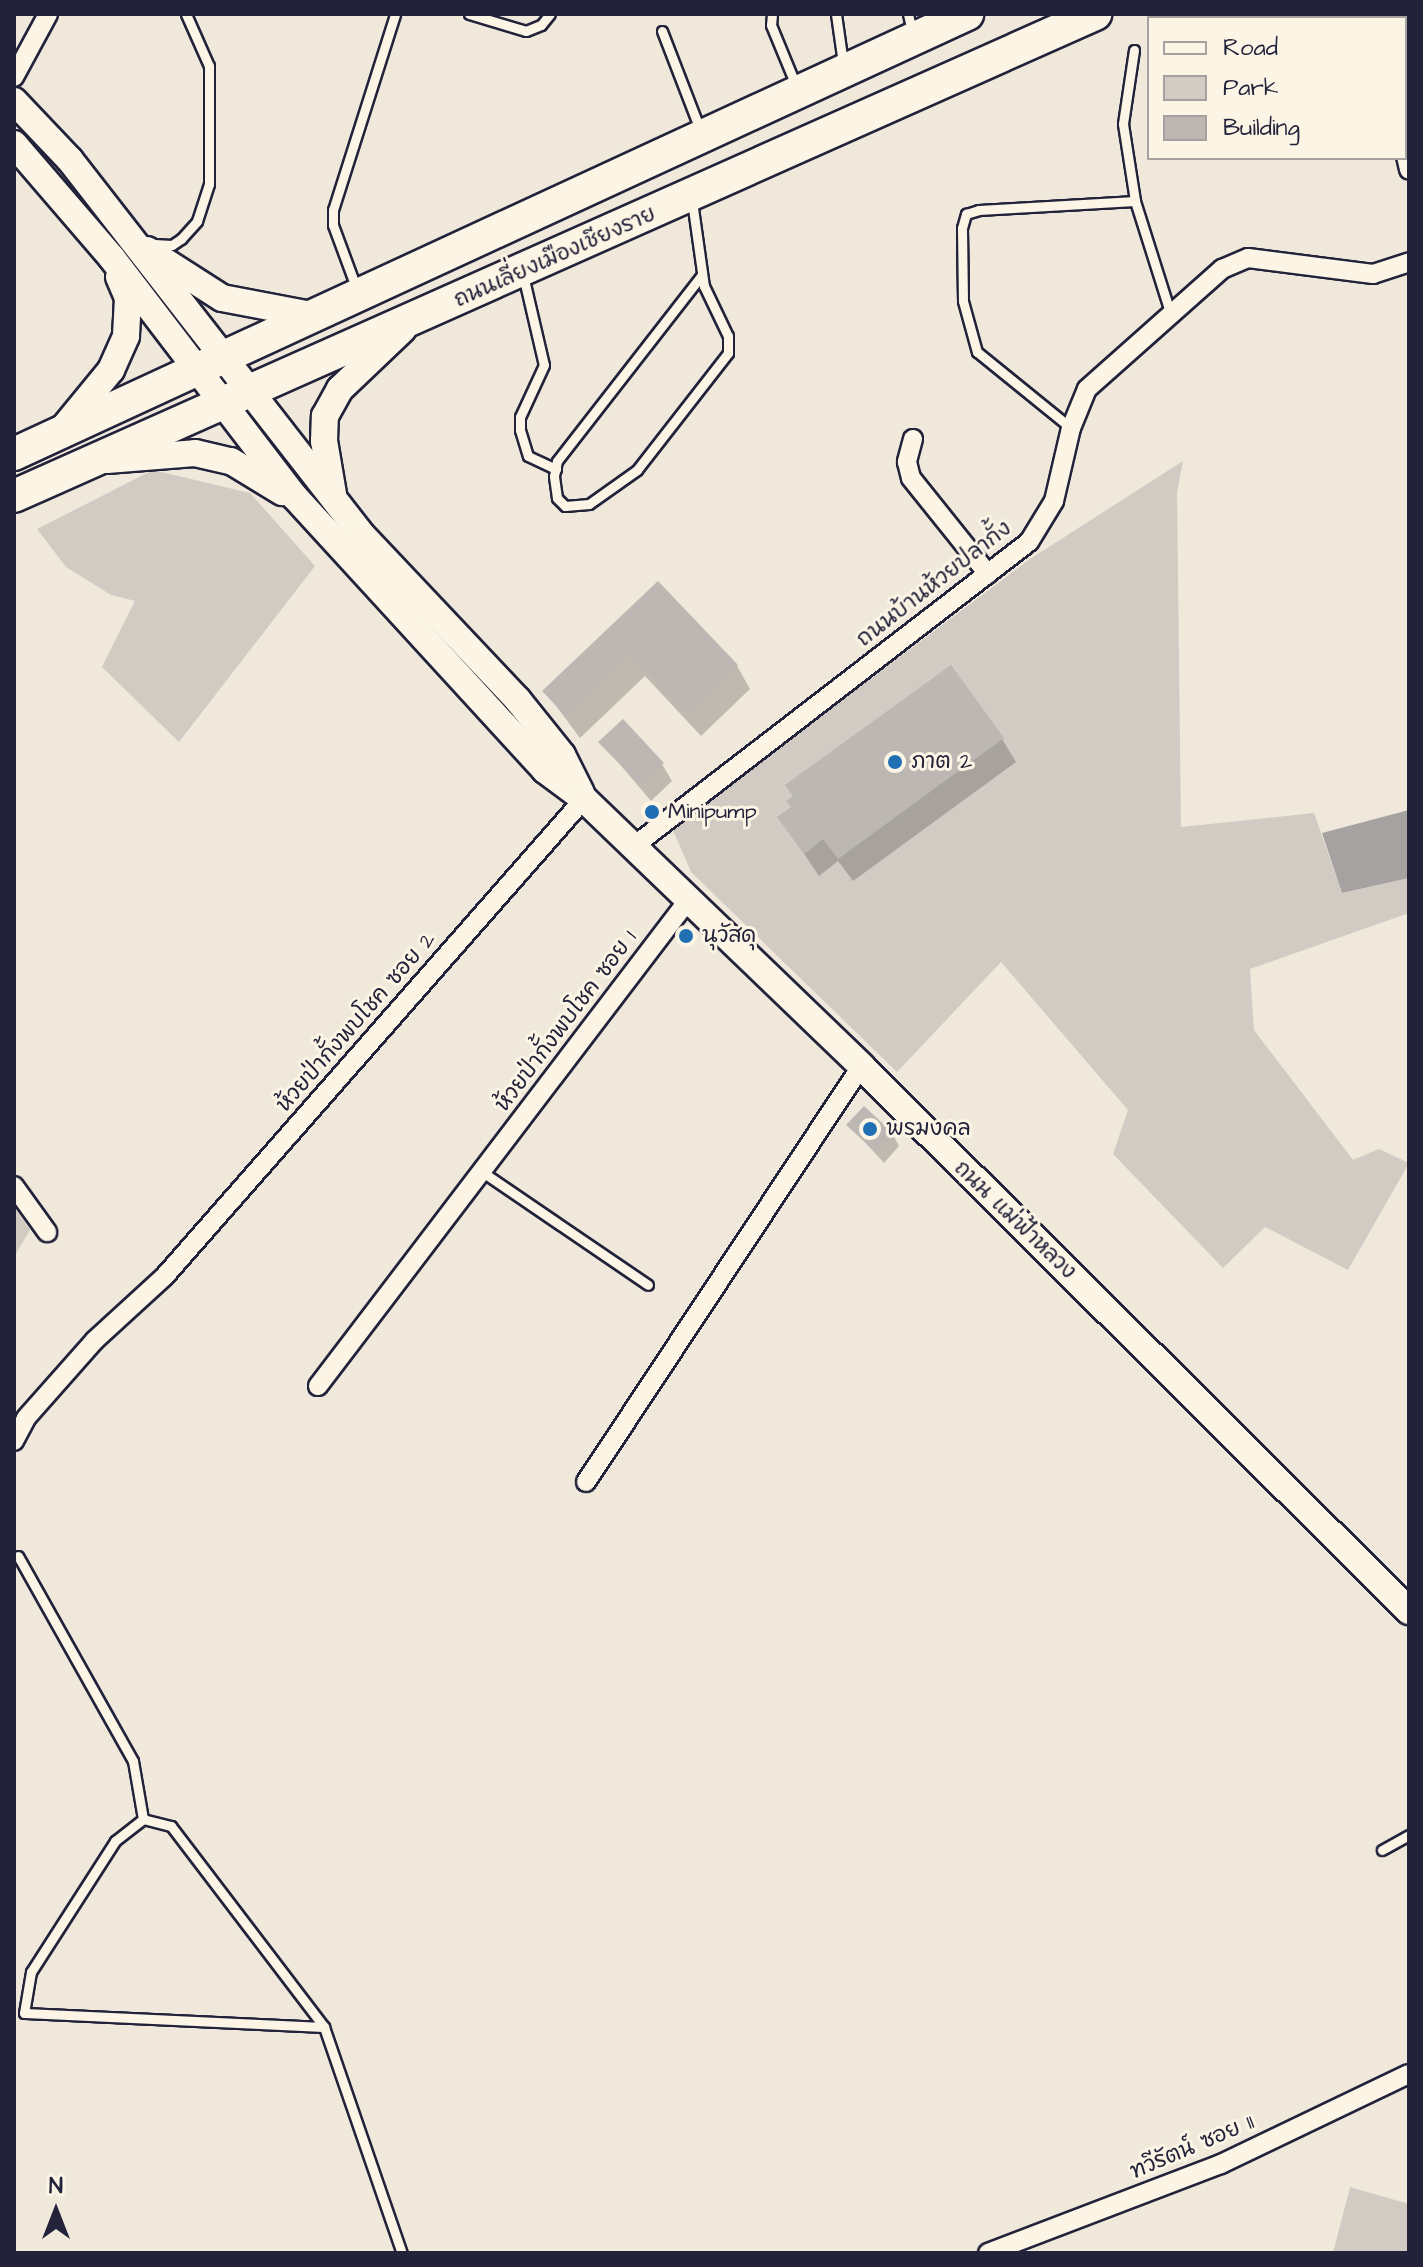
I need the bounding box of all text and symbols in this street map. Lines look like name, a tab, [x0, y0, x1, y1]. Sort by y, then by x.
legend	[1147, 16, 1407, 160]
text: Road	[1223, 31, 1278, 65]
text: Park	[1223, 71, 1279, 105]
text: Building	[1223, 111, 1300, 145]
street label: ถนนเลี่ยงเมืองเชียงราย	[450, 201, 660, 313]
street label: ถนนบ้านห้วยปลากั้ง	[851, 515, 1017, 653]
place label: ภาต 2	[911, 749, 972, 775]
marker: ภาต 2	[886, 753, 904, 771]
place label: Minipump	[668, 799, 757, 825]
marker: Minipump	[643, 803, 661, 821]
place label: นุวัสดุ	[702, 923, 756, 949]
street label: ห้วยป่ากั้งพบโชค ซอย 1	[489, 925, 643, 1117]
street label: ห้วยป่ากั้งพบโชค ซอย 2	[271, 927, 441, 1117]
marker: นุวัสดุ	[677, 927, 695, 945]
place label: พรมงคล	[886, 1116, 971, 1142]
marker: พรมงคล	[861, 1120, 879, 1138]
street label: ถนน แม่ฟ้าหลวง	[949, 1155, 1081, 1285]
street label: ทวีรัตน์ ซอย 11	[1126, 2109, 1258, 2185]
north arrow	[16, 2171, 96, 2251]
text: N	[49, 2171, 63, 2202]

